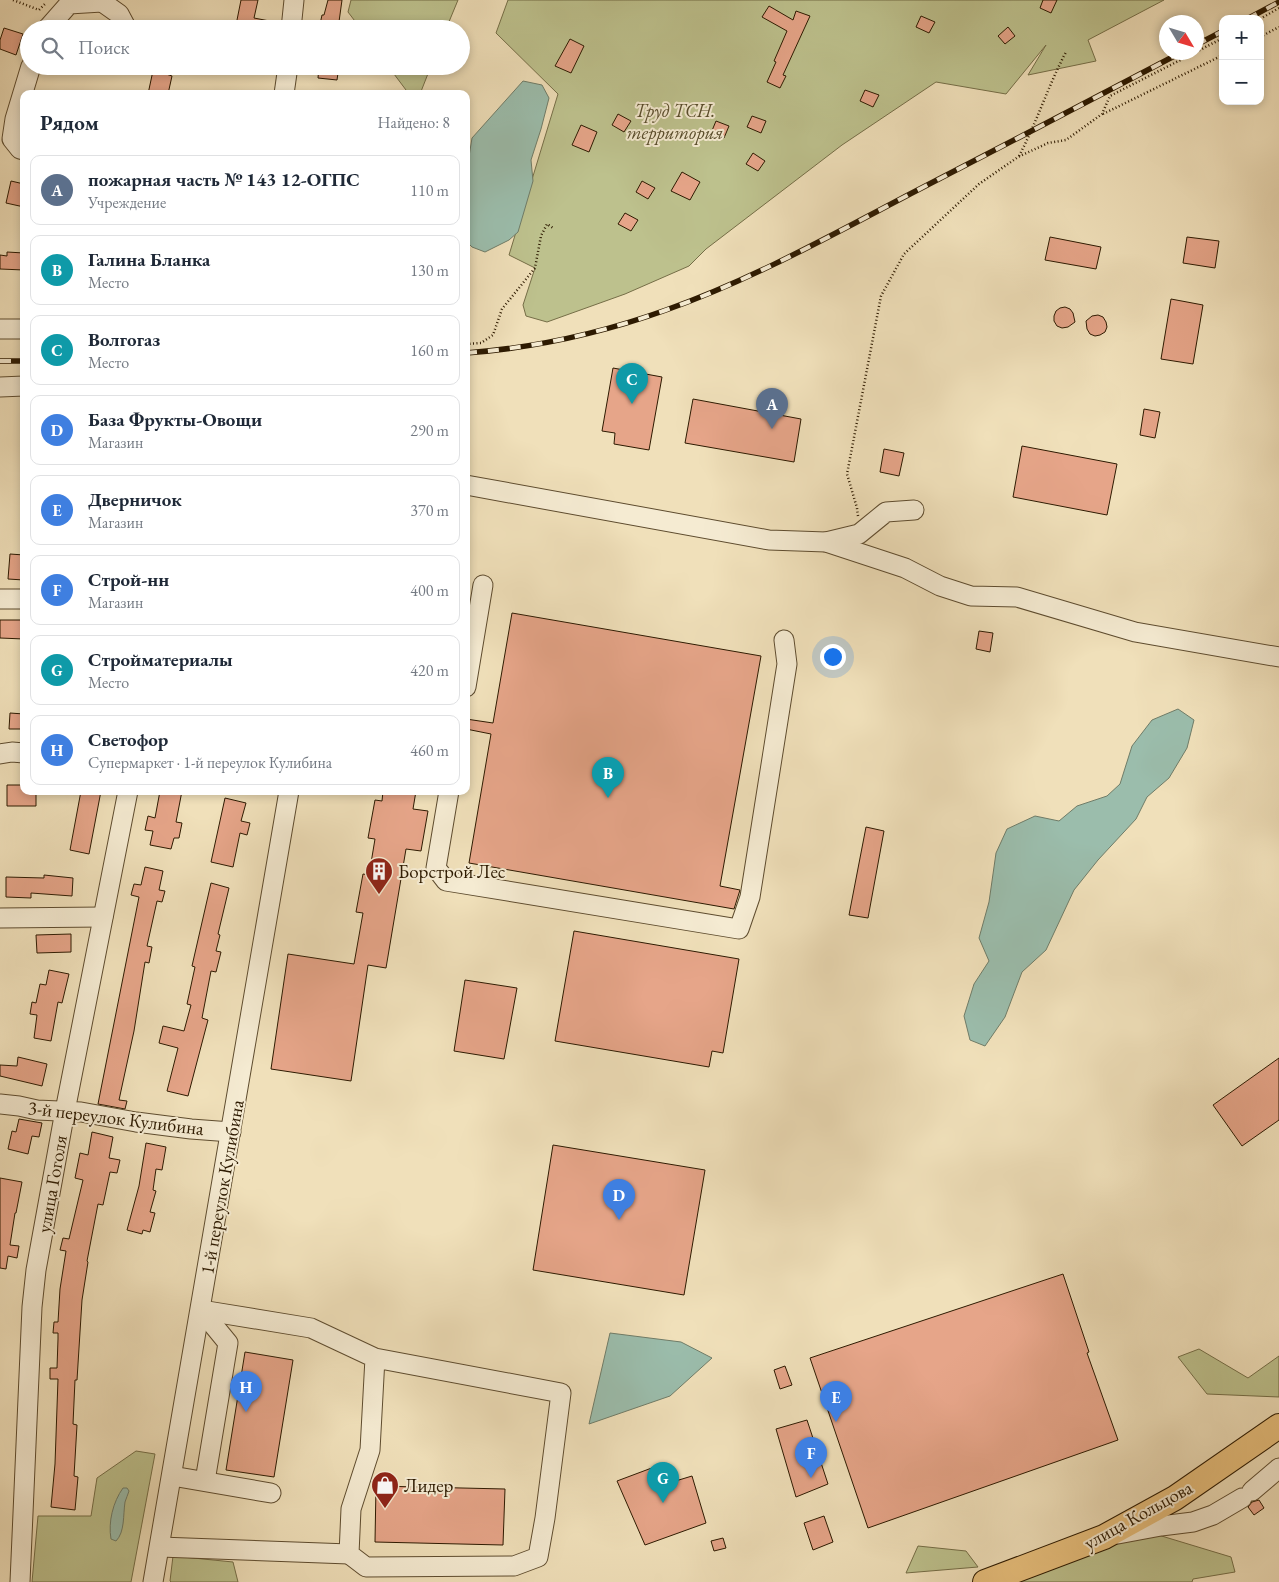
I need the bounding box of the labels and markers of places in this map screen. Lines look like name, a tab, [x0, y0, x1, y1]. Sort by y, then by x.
pin: C	[616, 363, 648, 404]
pin: A	[756, 388, 788, 429]
pin: B	[592, 757, 624, 798]
building icon: Борстрой Лес	[364, 856, 394, 895]
place label: Борстрой Лес	[398, 859, 506, 884]
pin: D	[603, 1179, 635, 1220]
pin: H	[230, 1371, 262, 1412]
pin: E	[820, 1381, 852, 1422]
pin: F	[795, 1437, 827, 1478]
pin: G	[647, 1462, 679, 1503]
shop icon: Лидер	[370, 1470, 400, 1509]
place label: Лидер	[404, 1473, 454, 1498]

